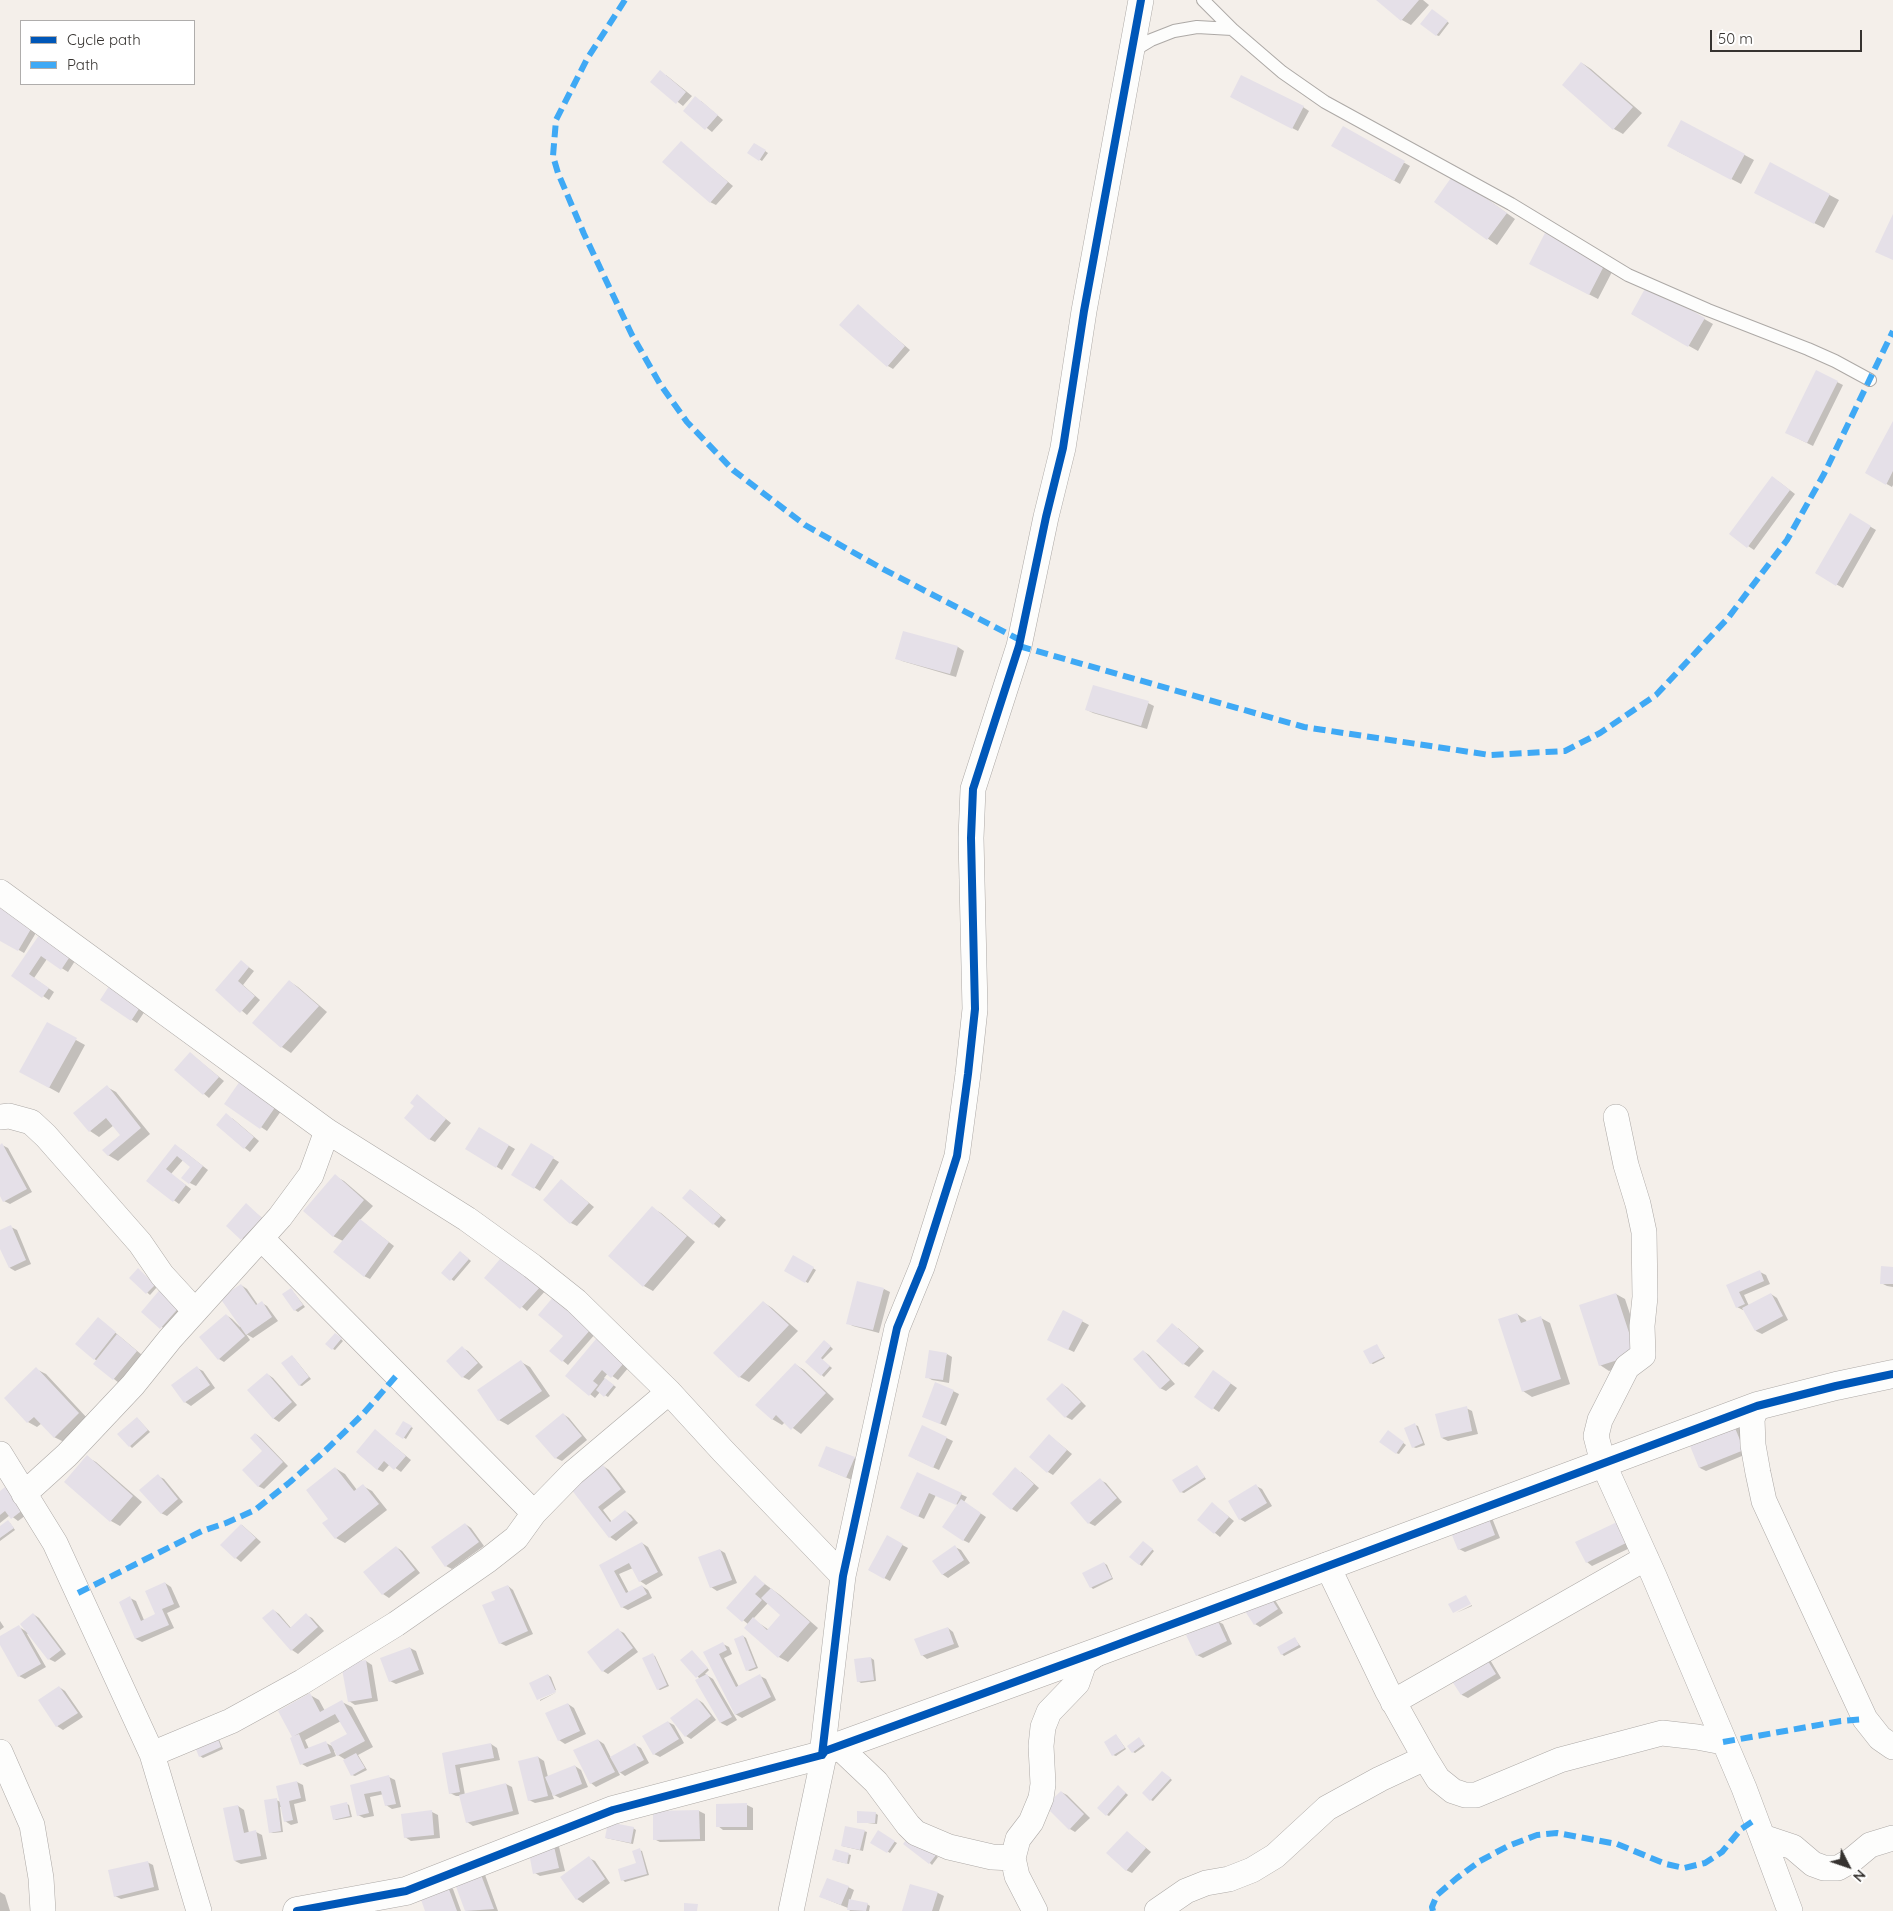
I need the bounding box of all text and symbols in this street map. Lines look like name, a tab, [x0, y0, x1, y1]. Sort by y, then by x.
legend	[20, 20, 195, 85]
scale bar	[1713, 20, 1866, 52]
text: 50 m	[1718, 29, 1753, 48]
text: Cycle path	[67, 30, 141, 49]
text: Path	[67, 55, 99, 74]
north arrow	[1823, 1841, 1873, 1891]
text: N	[1849, 1866, 1869, 1886]

